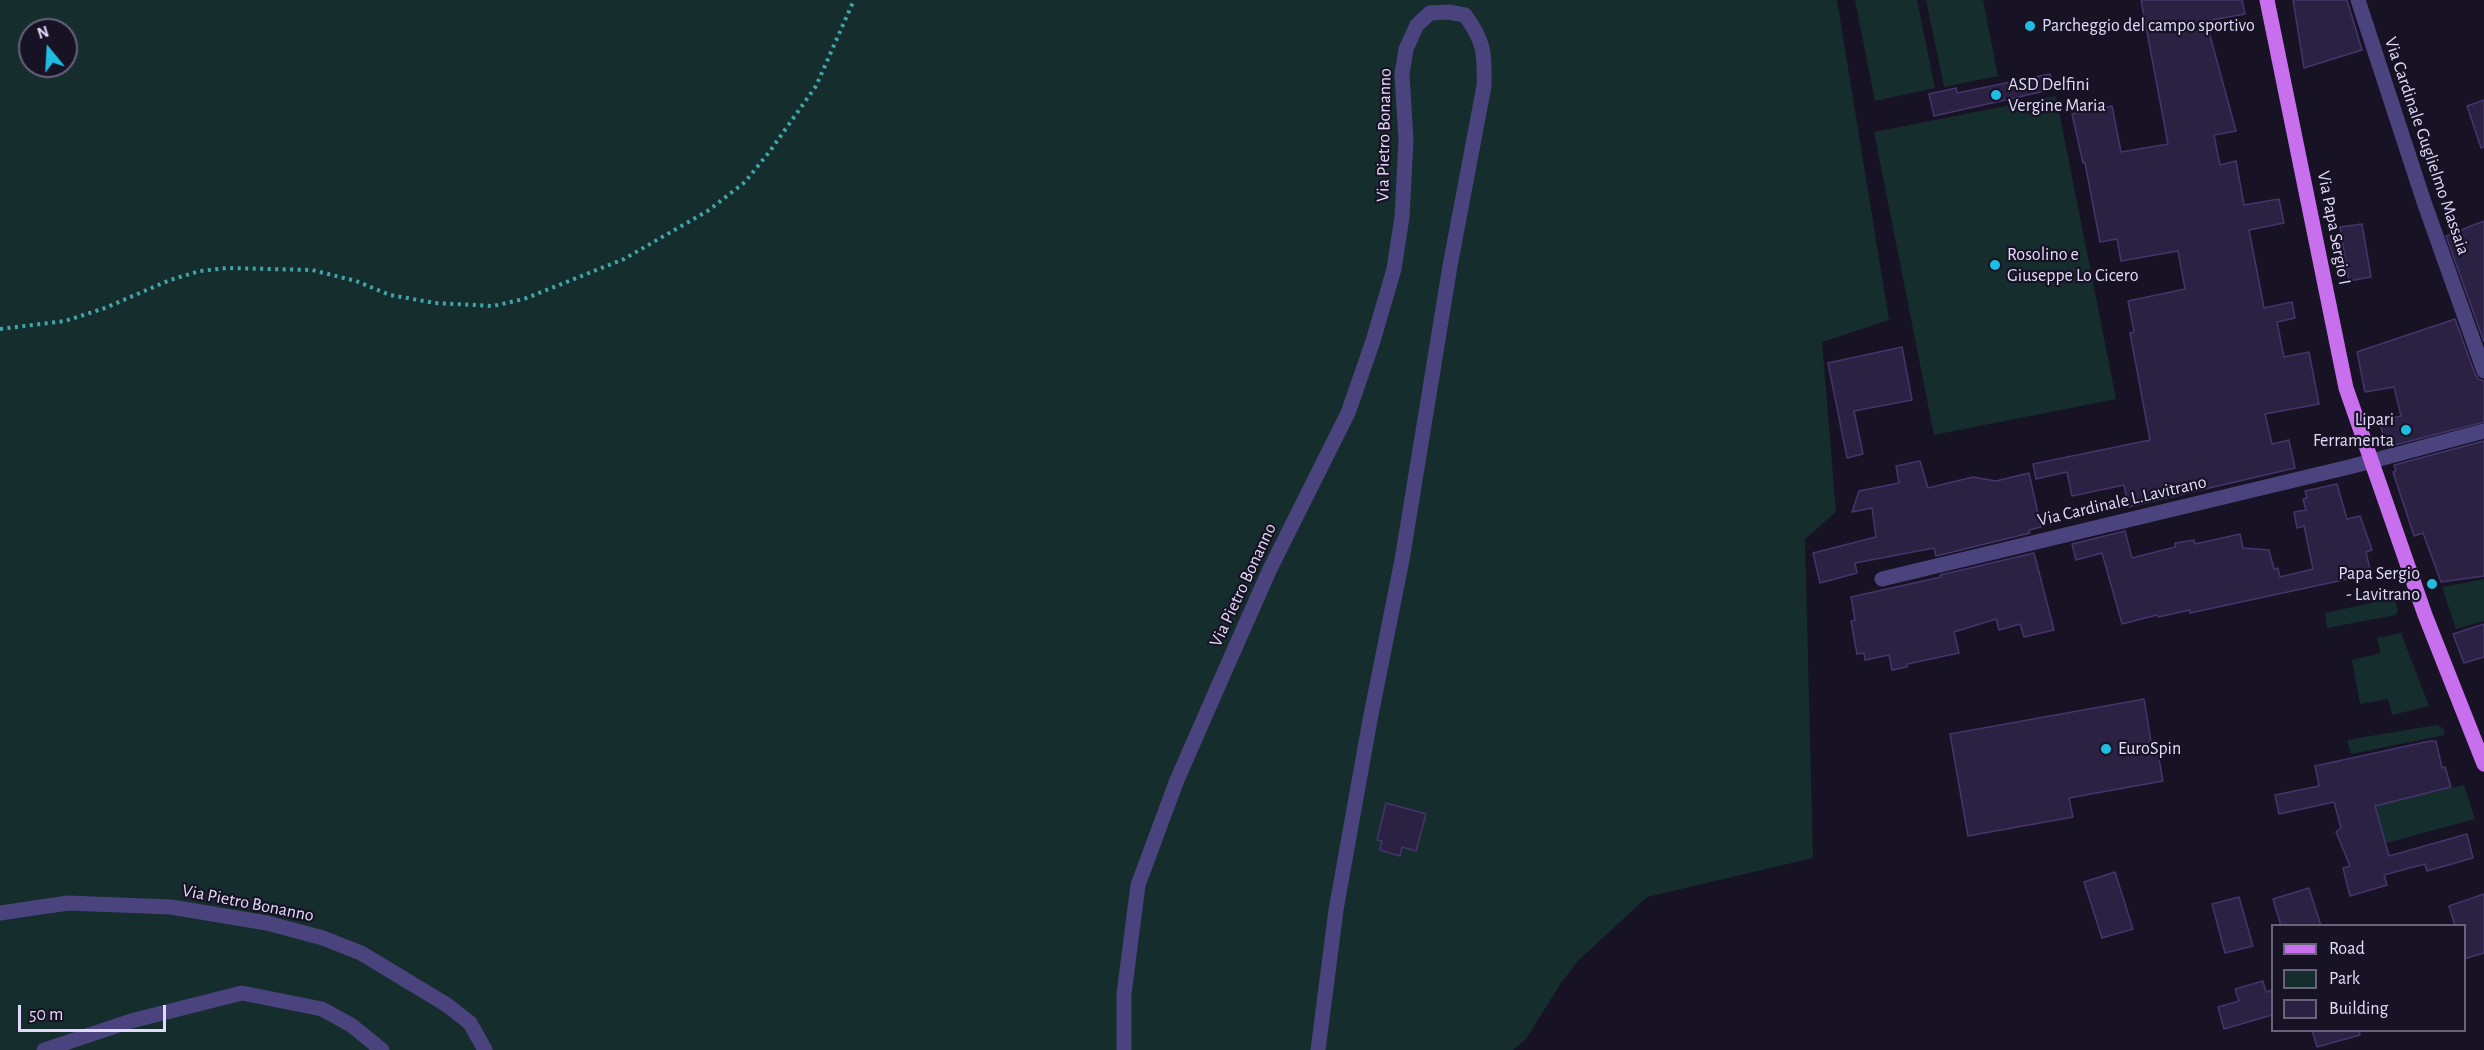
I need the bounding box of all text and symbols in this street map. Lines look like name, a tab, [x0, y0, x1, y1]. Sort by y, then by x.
place label: Parcheggio del campo sportivo	[2042, 15, 2255, 37]
north arrow	[18, 18, 78, 78]
marker: Parcheggio del campo sportivo	[2023, 19, 2037, 33]
text: N	[35, 23, 51, 42]
street label: Via Cardinale Guglielmo Massaia	[2380, 34, 2474, 258]
street label: Via Pietro Bonanno	[1372, 68, 1396, 202]
place label: ASD Delfini Vergine Maria	[2008, 74, 2106, 116]
marker: ASD Delfini Vergine Maria	[1989, 88, 2003, 102]
street label: Via Papa Sergio I	[2312, 169, 2356, 287]
place label: Rosolino e Giuseppe Lo Cicero	[2007, 244, 2139, 286]
marker: Rosolino e Giuseppe Lo Cicero	[1988, 258, 2002, 272]
place label: Lipari Ferramenta	[2313, 409, 2394, 452]
marker: Lipari Ferramenta	[2399, 423, 2413, 437]
street label: Via Cardinale L.Lavitrano	[2035, 471, 2209, 531]
street label: Via Pietro Bonanno	[1205, 520, 1281, 650]
place label: Papa Sergio - Lavitrano	[2338, 563, 2420, 606]
marker: Papa Sergio - Lavitrano	[2425, 577, 2439, 591]
place label: EuroSpin	[2118, 738, 2181, 760]
marker: EuroSpin	[2099, 742, 2113, 756]
street label: Via Pietro Bonanno	[180, 880, 316, 926]
legend	[2271, 924, 2466, 1032]
text: Road	[2329, 940, 2365, 958]
text: Park	[2329, 970, 2360, 988]
scale bar	[21, 993, 170, 1031]
text: Building	[2329, 1000, 2388, 1018]
text: 50 m	[29, 1006, 63, 1024]

